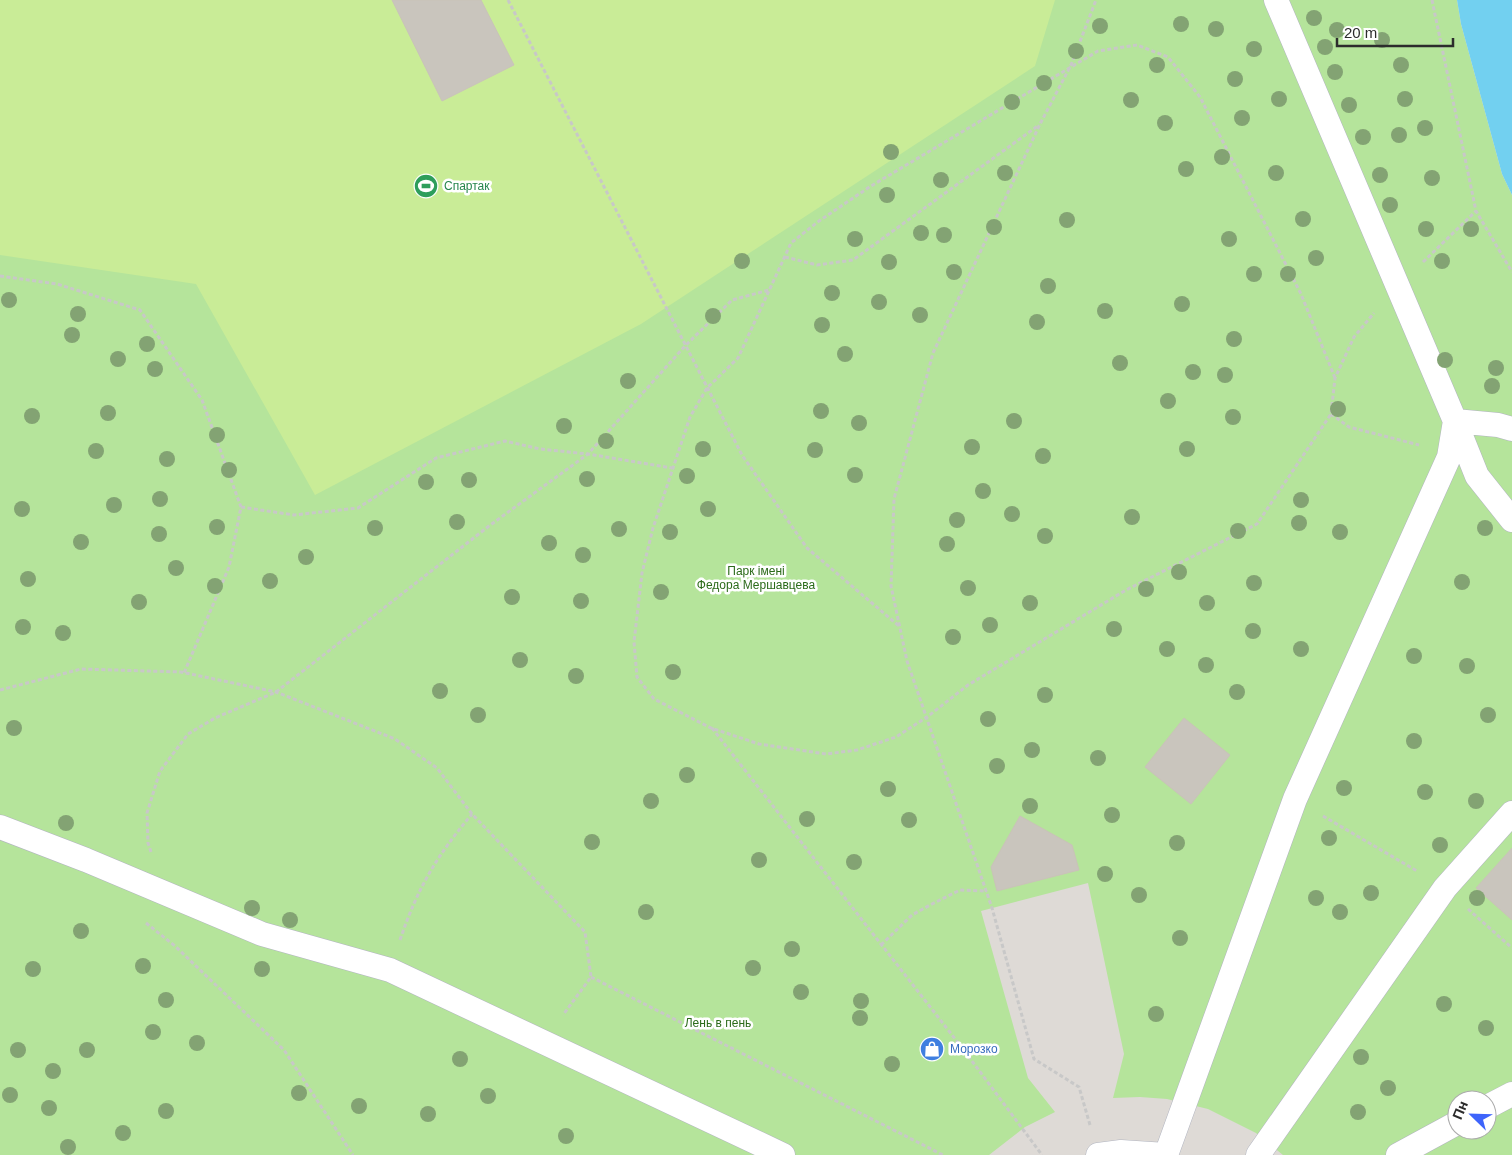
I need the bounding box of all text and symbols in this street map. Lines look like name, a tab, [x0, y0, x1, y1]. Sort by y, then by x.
scale bar	[1337, 15, 1453, 47]
text: 20 m	[1344, 24, 1377, 41]
sports icon: Спартак	[413, 173, 439, 199]
place label: Спартак	[444, 179, 490, 193]
park label: Парк імені Федора Мершавцева	[697, 564, 816, 592]
park label: Лень в пень	[685, 1016, 751, 1030]
shop icon: Морозко	[919, 1036, 945, 1062]
place label: Морозко	[950, 1042, 998, 1056]
north arrow	[1447, 1090, 1497, 1140]
text: Пн	[1449, 1098, 1471, 1122]

